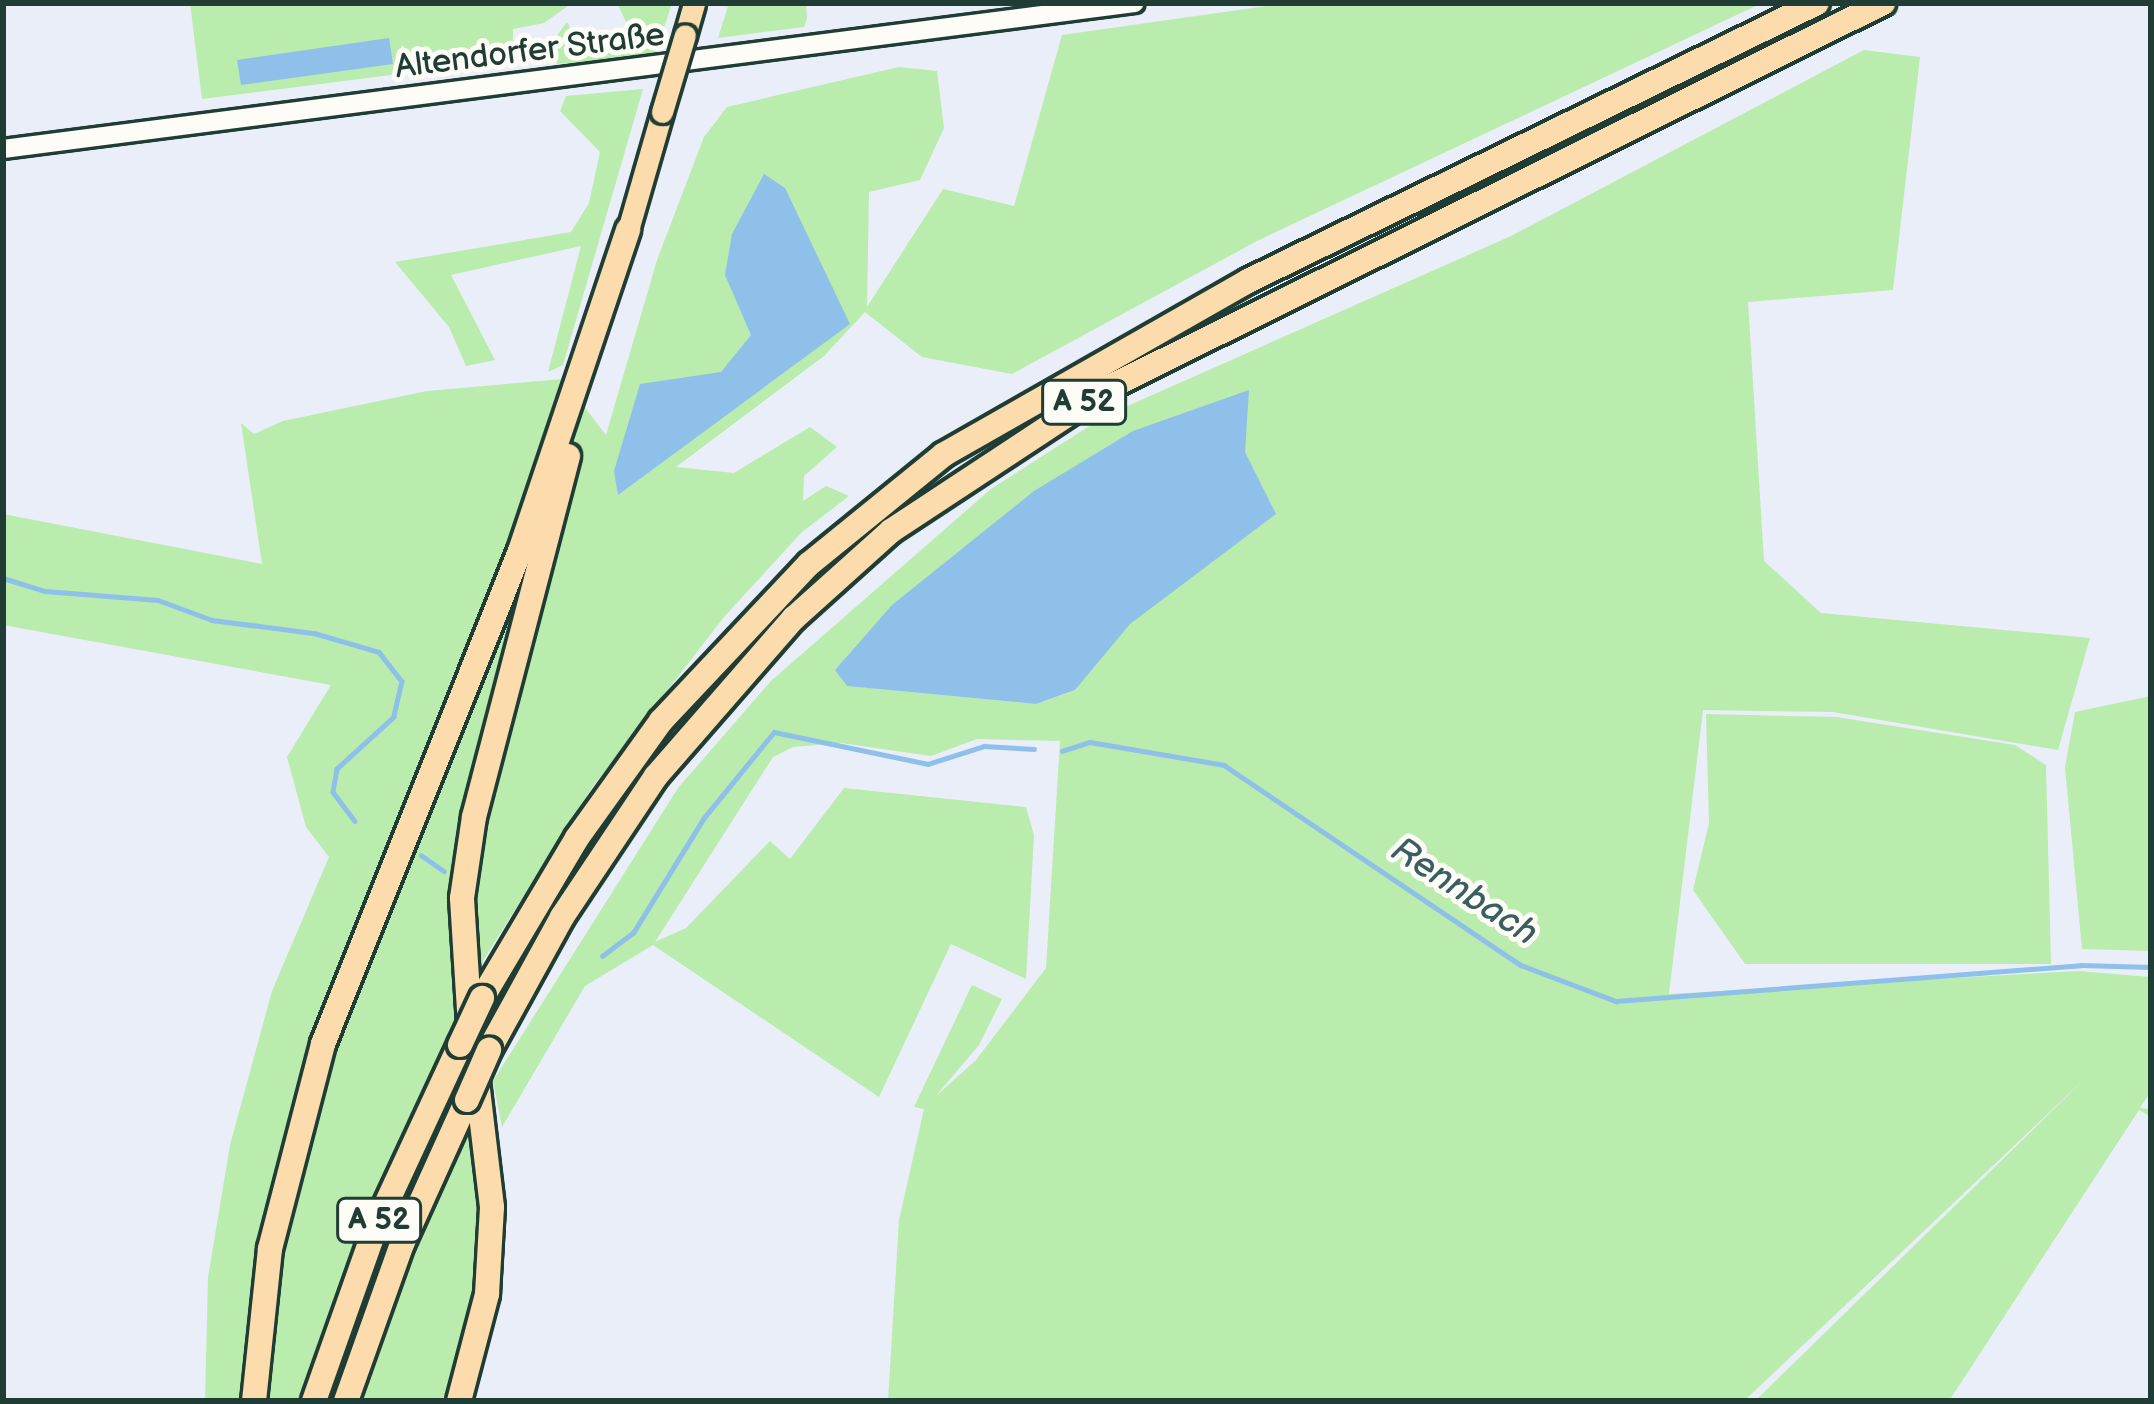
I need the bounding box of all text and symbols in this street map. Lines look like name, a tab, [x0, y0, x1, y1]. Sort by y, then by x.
street label: Altendorfer Straße	[393, 16, 667, 88]
road number: A 52	[1039, 378, 1129, 426]
water label: Rennbach	[1383, 829, 1545, 955]
road number: A 52	[334, 1196, 424, 1244]

